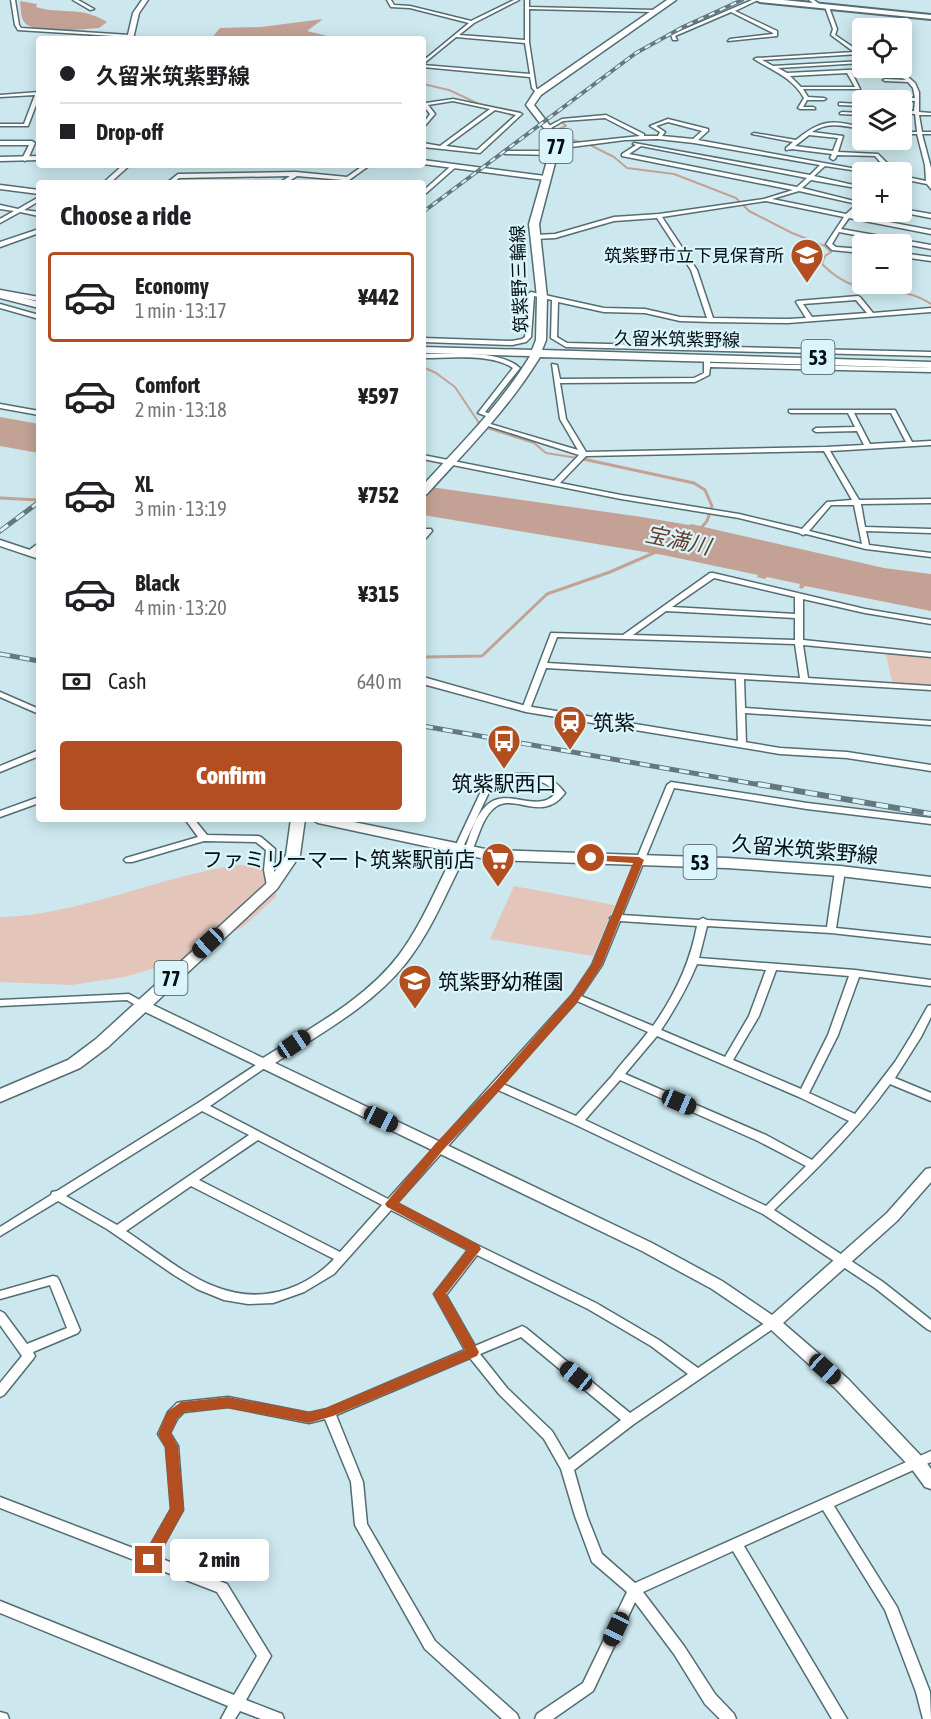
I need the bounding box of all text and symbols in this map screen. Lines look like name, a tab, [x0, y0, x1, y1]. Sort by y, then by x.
map controls	[852, 18, 912, 294]
button: locate	[852, 18, 912, 78]
text: 久留米筑紫野線	[96, 63, 250, 89]
button: layers	[852, 90, 912, 150]
text: Drop-off	[96, 119, 163, 145]
road number: 77	[540, 129, 572, 163]
button: +	[852, 162, 912, 222]
text: Choose a ride	[60, 200, 192, 231]
street label: 筑紫野三輪線	[507, 225, 531, 333]
button: −	[852, 234, 912, 294]
school or university icon: 筑紫野市立下見保育所	[789, 237, 825, 284]
place label: 筑紫野市立下見保育所	[604, 245, 784, 266]
icon: car	[63, 270, 117, 324]
text: Economy	[135, 273, 209, 299]
text: ¥442	[358, 284, 399, 310]
text: 1 min · 13:17	[135, 299, 227, 322]
street label: 久留米筑紫野線	[614, 327, 740, 351]
road number: 53	[802, 340, 834, 374]
icon: car	[63, 369, 117, 423]
text: Comfort	[135, 372, 200, 398]
text: ¥597	[358, 383, 399, 409]
text: 2 min · 13:18	[135, 398, 227, 421]
icon: car	[63, 468, 117, 522]
text: XL	[135, 471, 153, 497]
text: ¥752	[358, 482, 399, 508]
text: 3 min · 13:19	[135, 497, 227, 520]
water label: 宝満川	[643, 520, 715, 560]
icon: car	[63, 567, 117, 621]
text: Black	[135, 570, 179, 596]
text: ¥315	[358, 581, 399, 607]
text: 4 min · 13:20	[135, 596, 227, 619]
icon: cash	[60, 665, 93, 698]
text: Cash	[108, 668, 147, 694]
text: 640 m	[357, 670, 402, 693]
station icon: 筑紫	[552, 704, 588, 751]
place label: 筑紫	[593, 710, 635, 734]
bus stop icon: 筑紫駅西口	[486, 723, 522, 770]
button: Confirm	[60, 741, 402, 810]
place label: 筑紫駅西口	[452, 771, 557, 795]
street label: 久留米筑紫野線	[731, 831, 879, 867]
supermarket icon: ファミリーマート筑紫駅前店	[480, 841, 516, 888]
route start	[577, 844, 604, 871]
road number: 53	[684, 845, 716, 879]
place label: ファミリーマート筑紫駅前店	[202, 847, 475, 871]
car	[189, 924, 227, 962]
road number: 77	[154, 961, 188, 995]
school or university icon: 筑紫野幼稚園	[397, 963, 433, 1010]
place label: 筑紫野幼稚園	[438, 969, 564, 993]
car	[274, 1026, 314, 1062]
car	[659, 1087, 699, 1117]
car	[361, 1103, 401, 1135]
car	[806, 1350, 844, 1388]
car	[556, 1358, 596, 1394]
callout: 2 min	[170, 1539, 269, 1581]
route end	[135, 1546, 162, 1573]
text: 2 min	[199, 1548, 240, 1571]
car	[600, 1609, 632, 1649]

